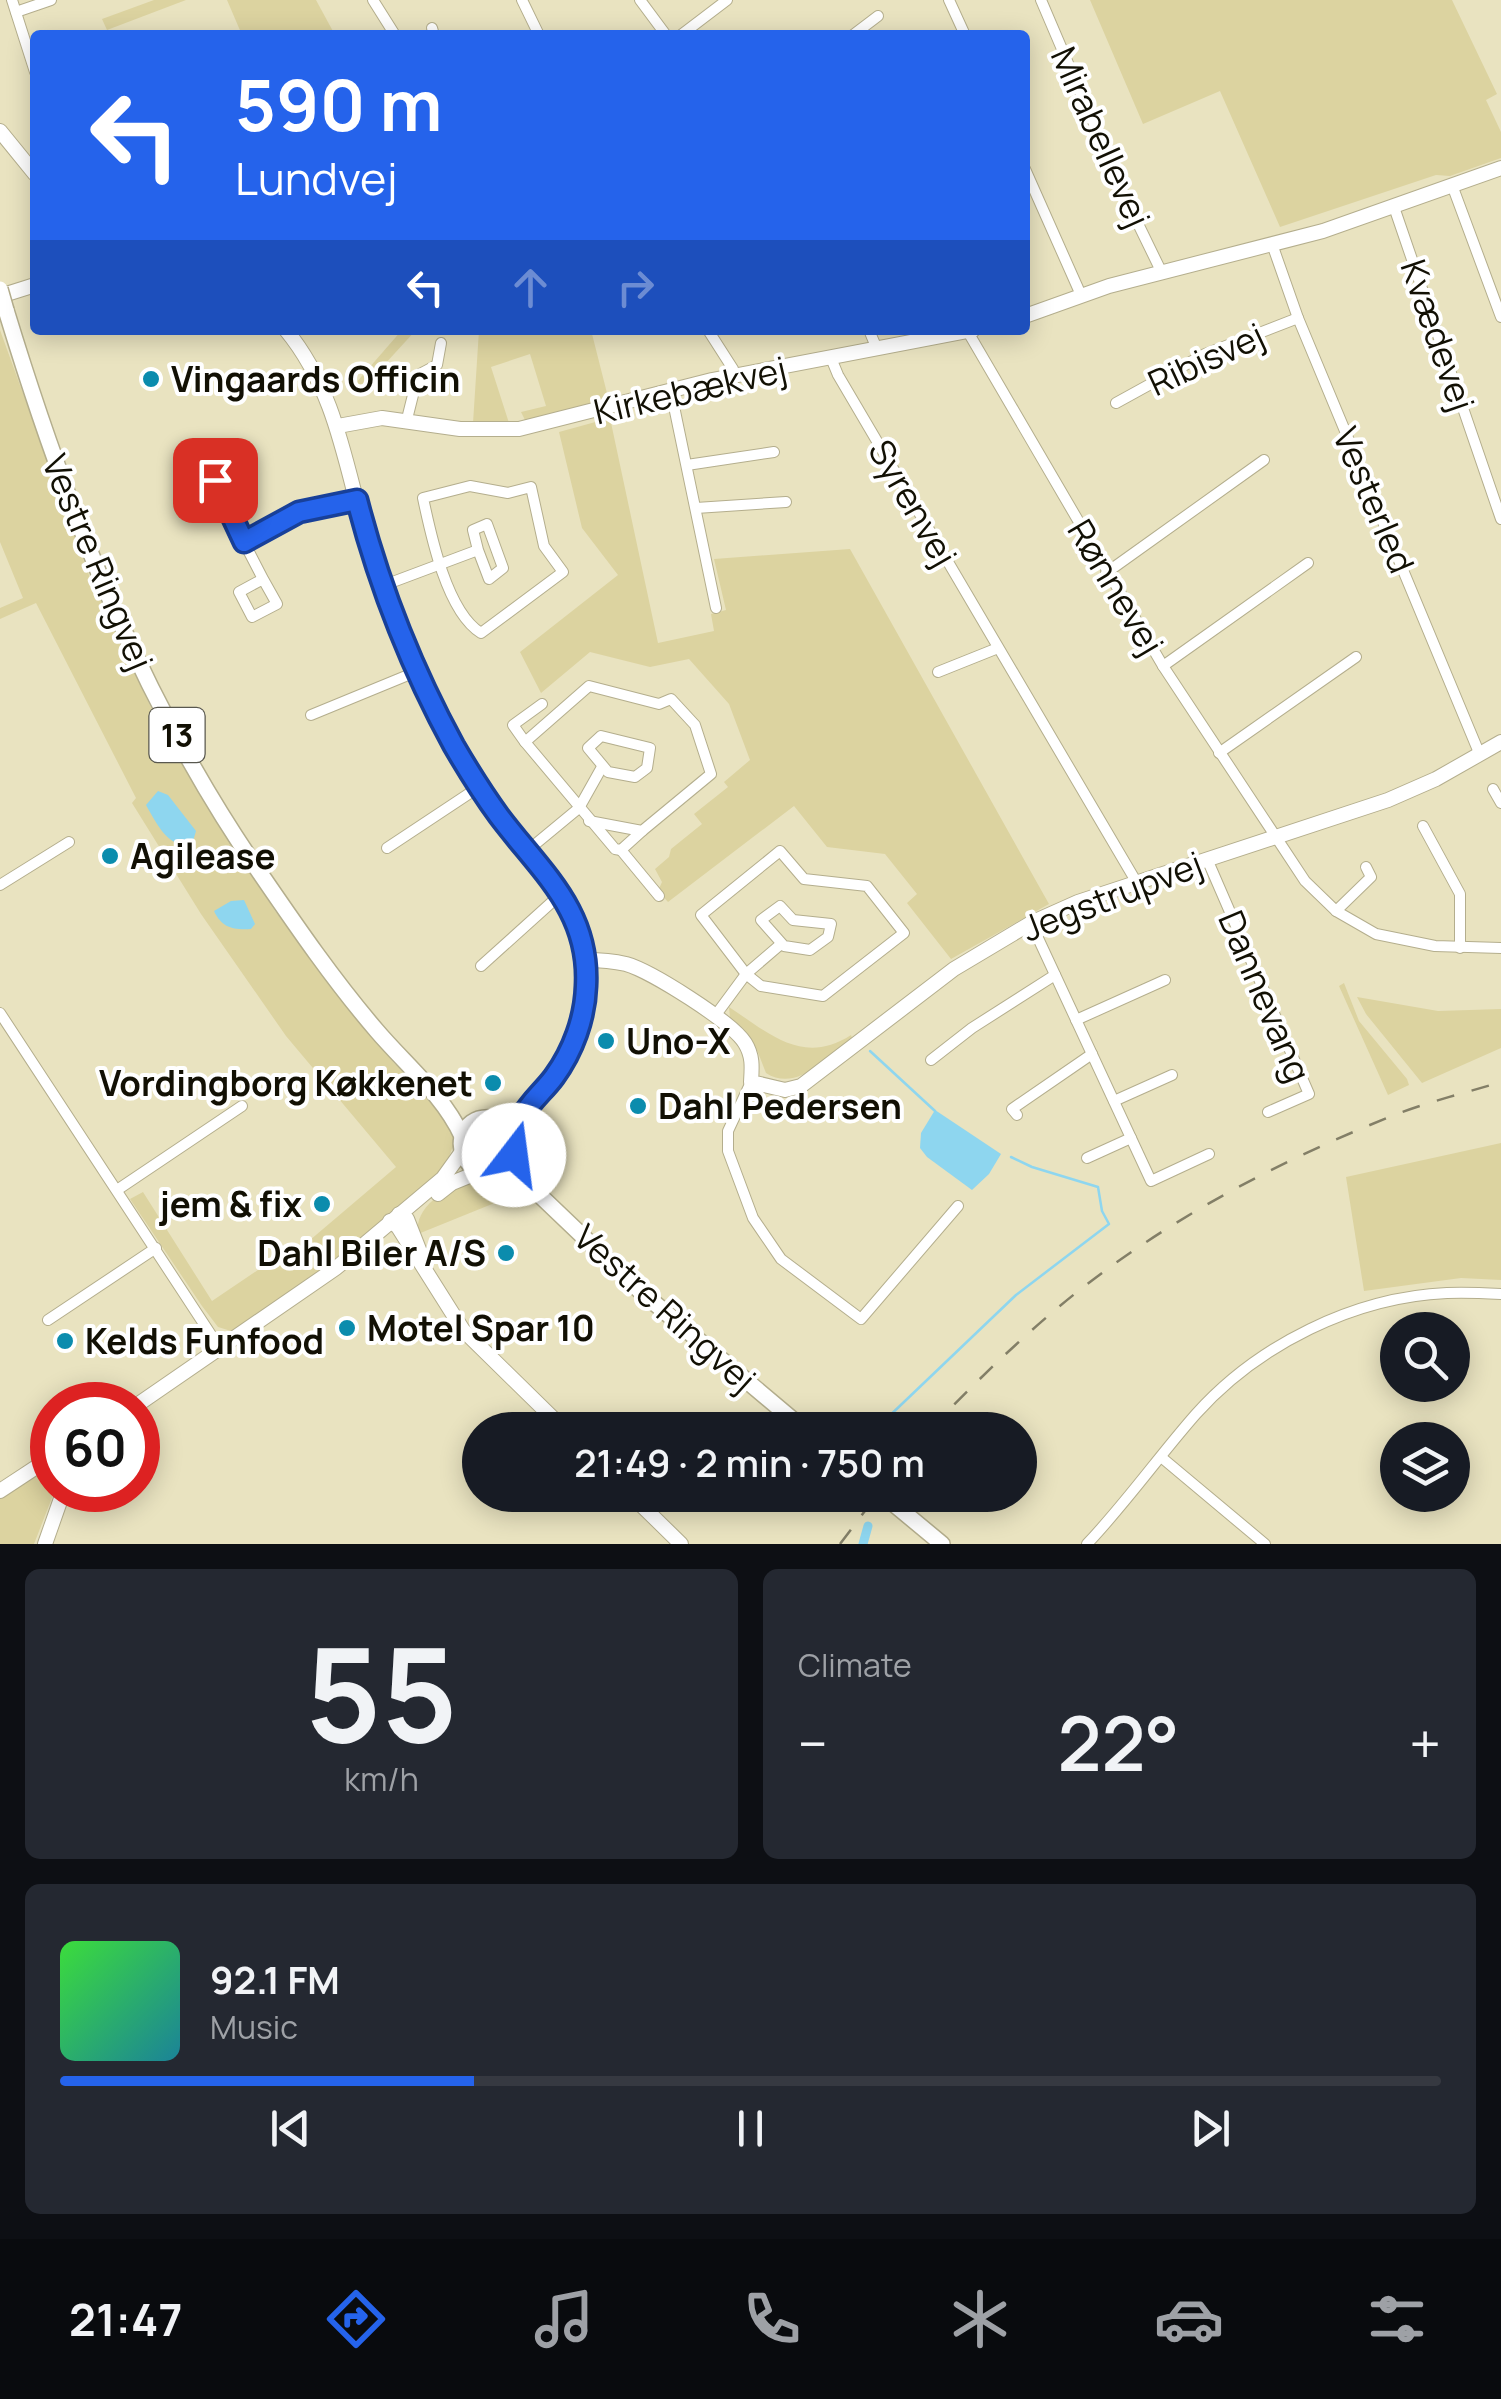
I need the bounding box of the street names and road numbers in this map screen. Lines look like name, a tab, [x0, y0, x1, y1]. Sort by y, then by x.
street label: Mirabellevej	[1040, 39, 1162, 235]
street label: Kvædevej	[1390, 253, 1486, 417]
street label: Ribisvej	[1140, 311, 1272, 407]
street label: Kirkebækvej	[589, 345, 791, 435]
street label: Vesterled	[1322, 420, 1426, 580]
street label: Syrenvej	[857, 431, 969, 575]
street label: Vestre Ringvej	[31, 447, 165, 677]
street label: Rønnevej	[1057, 510, 1175, 664]
road number: 13	[150, 708, 204, 762]
street label: Jegstrupvej	[1015, 840, 1209, 952]
street label: Dannevang	[1207, 903, 1323, 1089]
street label: Vestre Ringvej	[564, 1213, 766, 1403]

